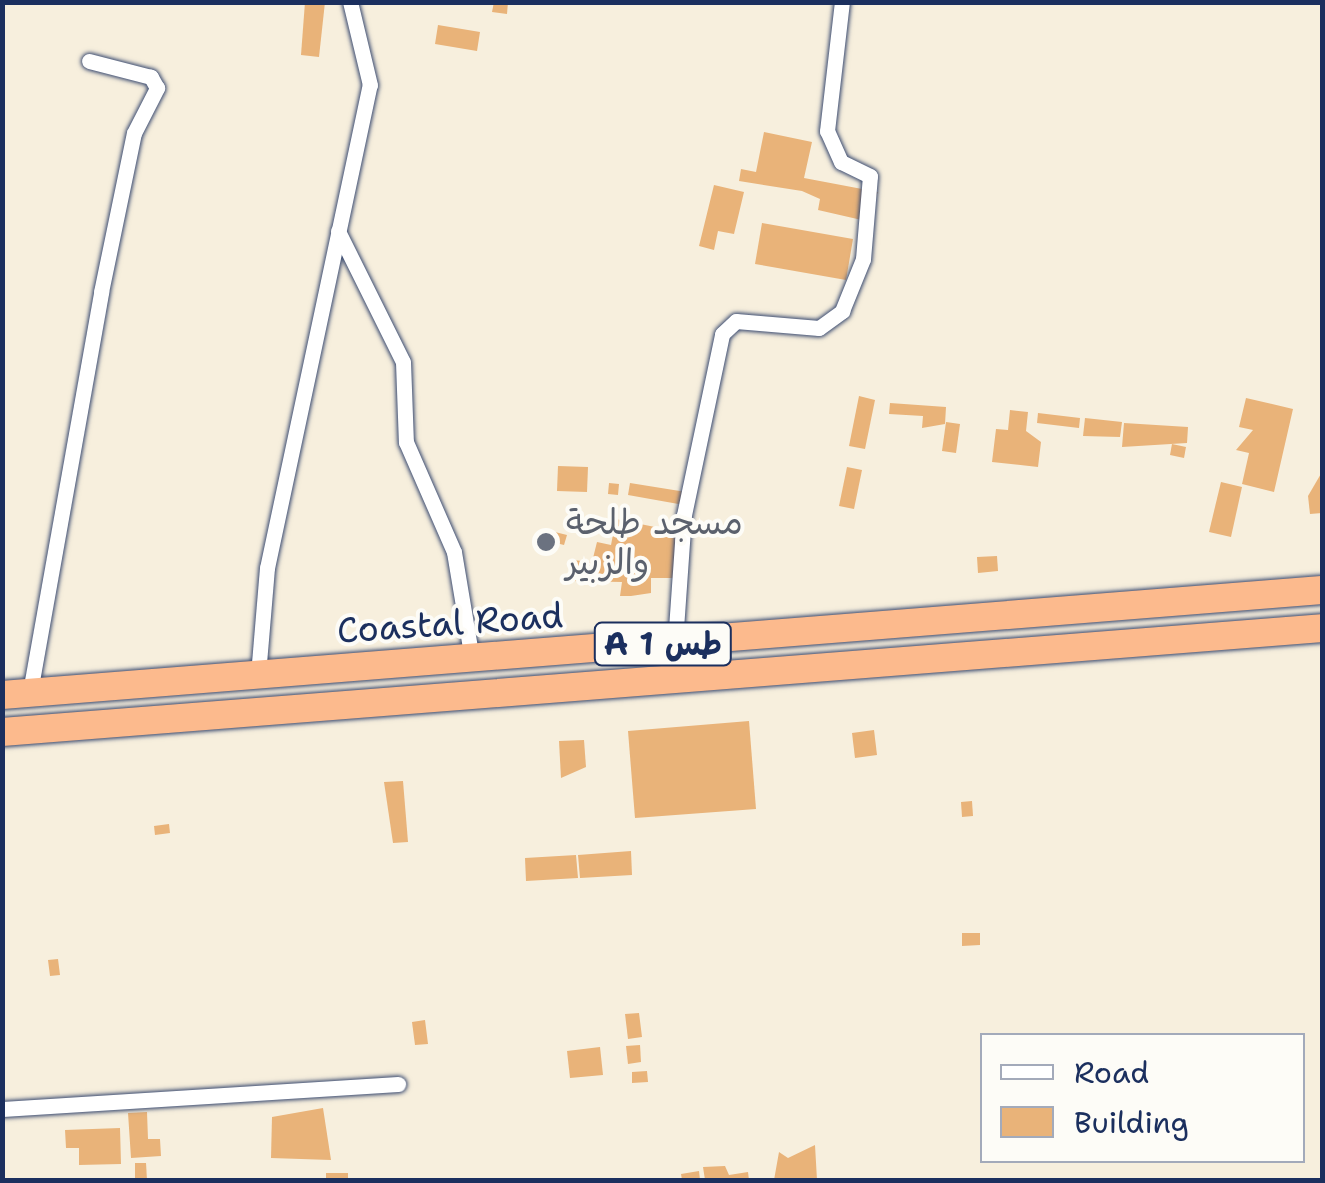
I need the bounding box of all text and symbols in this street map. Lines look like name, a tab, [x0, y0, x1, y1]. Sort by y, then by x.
place label: مسجد طلحة والزبير	[566, 501, 743, 583]
marker: مسجد طلحة والزبير	[535, 531, 557, 553]
street label: Coastal Road	[336, 594, 564, 652]
road number: A 1 طس	[593, 617, 733, 671]
legend	[980, 1033, 1305, 1163]
text: Road	[1074, 1052, 1149, 1093]
text: Building	[1074, 1102, 1189, 1143]

